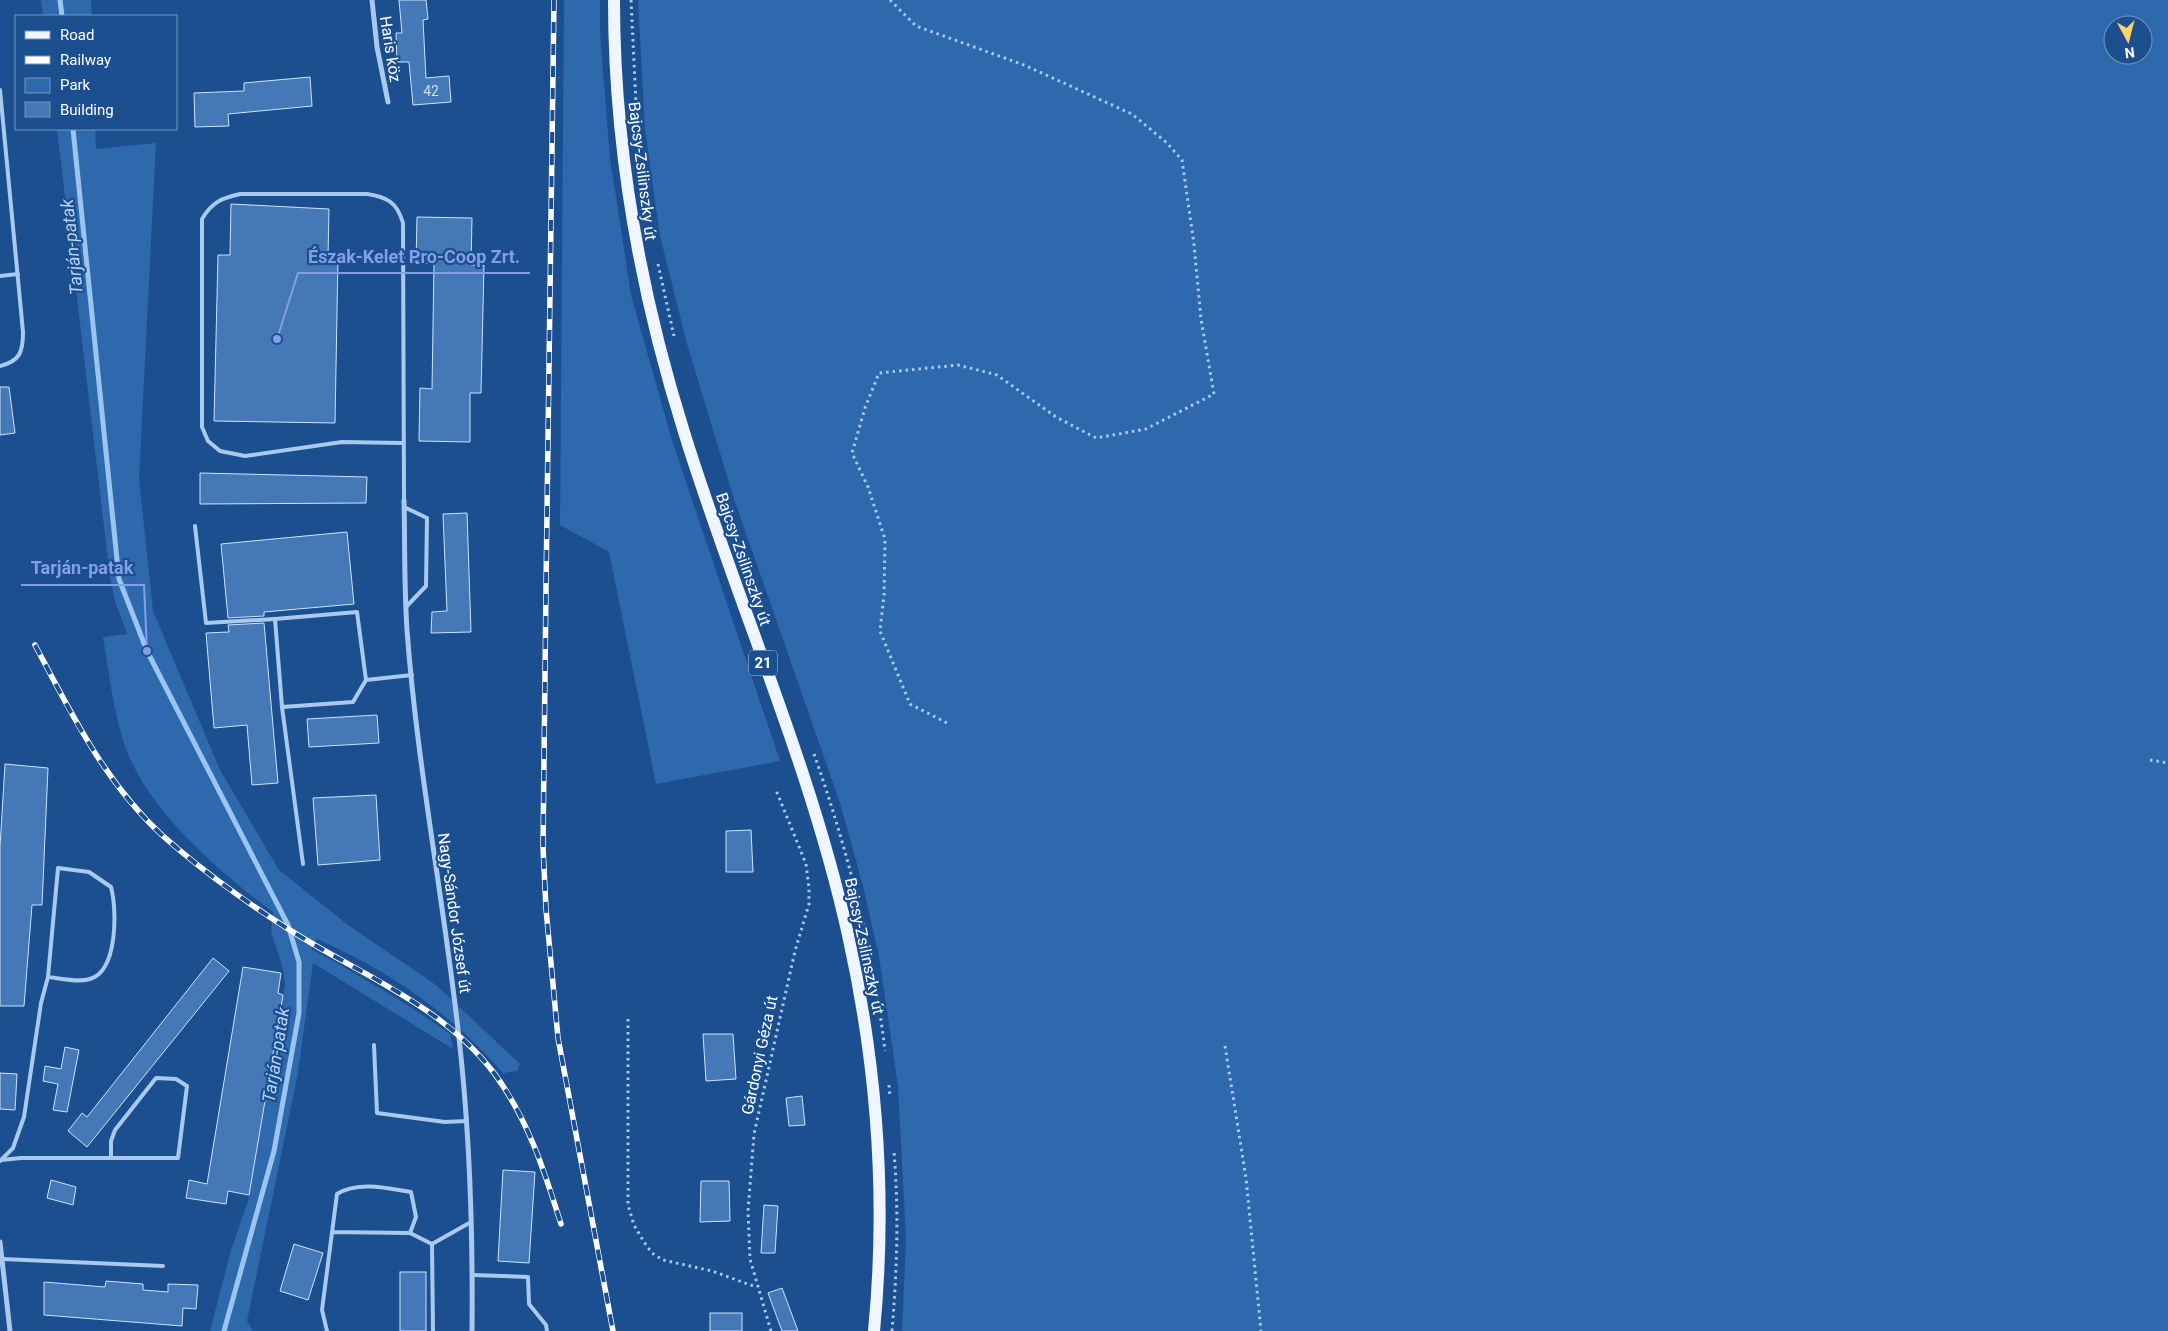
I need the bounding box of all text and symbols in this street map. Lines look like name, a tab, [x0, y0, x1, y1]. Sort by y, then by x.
legend	[15, 15, 178, 130]
street label: Haris köz	[376, 15, 405, 84]
north arrow	[2103, 15, 2153, 65]
text: Road	[60, 26, 94, 44]
text: N	[2124, 44, 2135, 61]
text: Railway	[60, 51, 111, 69]
text: Park	[60, 76, 91, 94]
house number: 42	[423, 83, 439, 99]
text: Building	[60, 101, 114, 119]
street label: Bajcsy-Zsilinszky út	[625, 101, 660, 241]
water label: Tarján-patak	[56, 197, 87, 296]
callout: Észak-Kelet Pro-Coop Zrt.	[298, 240, 530, 273]
text: Észak-Kelet Pro-Coop Zrt.	[308, 246, 520, 267]
street label: Bajcsy-Zsilinszky út	[712, 490, 775, 628]
callout: Tarján-patak	[21, 552, 144, 585]
text: Tarján-patak	[31, 557, 134, 578]
road number: 21	[749, 650, 777, 676]
street label: Nagy-Sándor József út	[434, 832, 475, 994]
street label: Bajcsy-Zsilinszky út	[841, 876, 888, 1016]
street label: Gárdonyi Géza út	[738, 994, 781, 1116]
water label: Tarján-patak	[258, 1005, 294, 1104]

